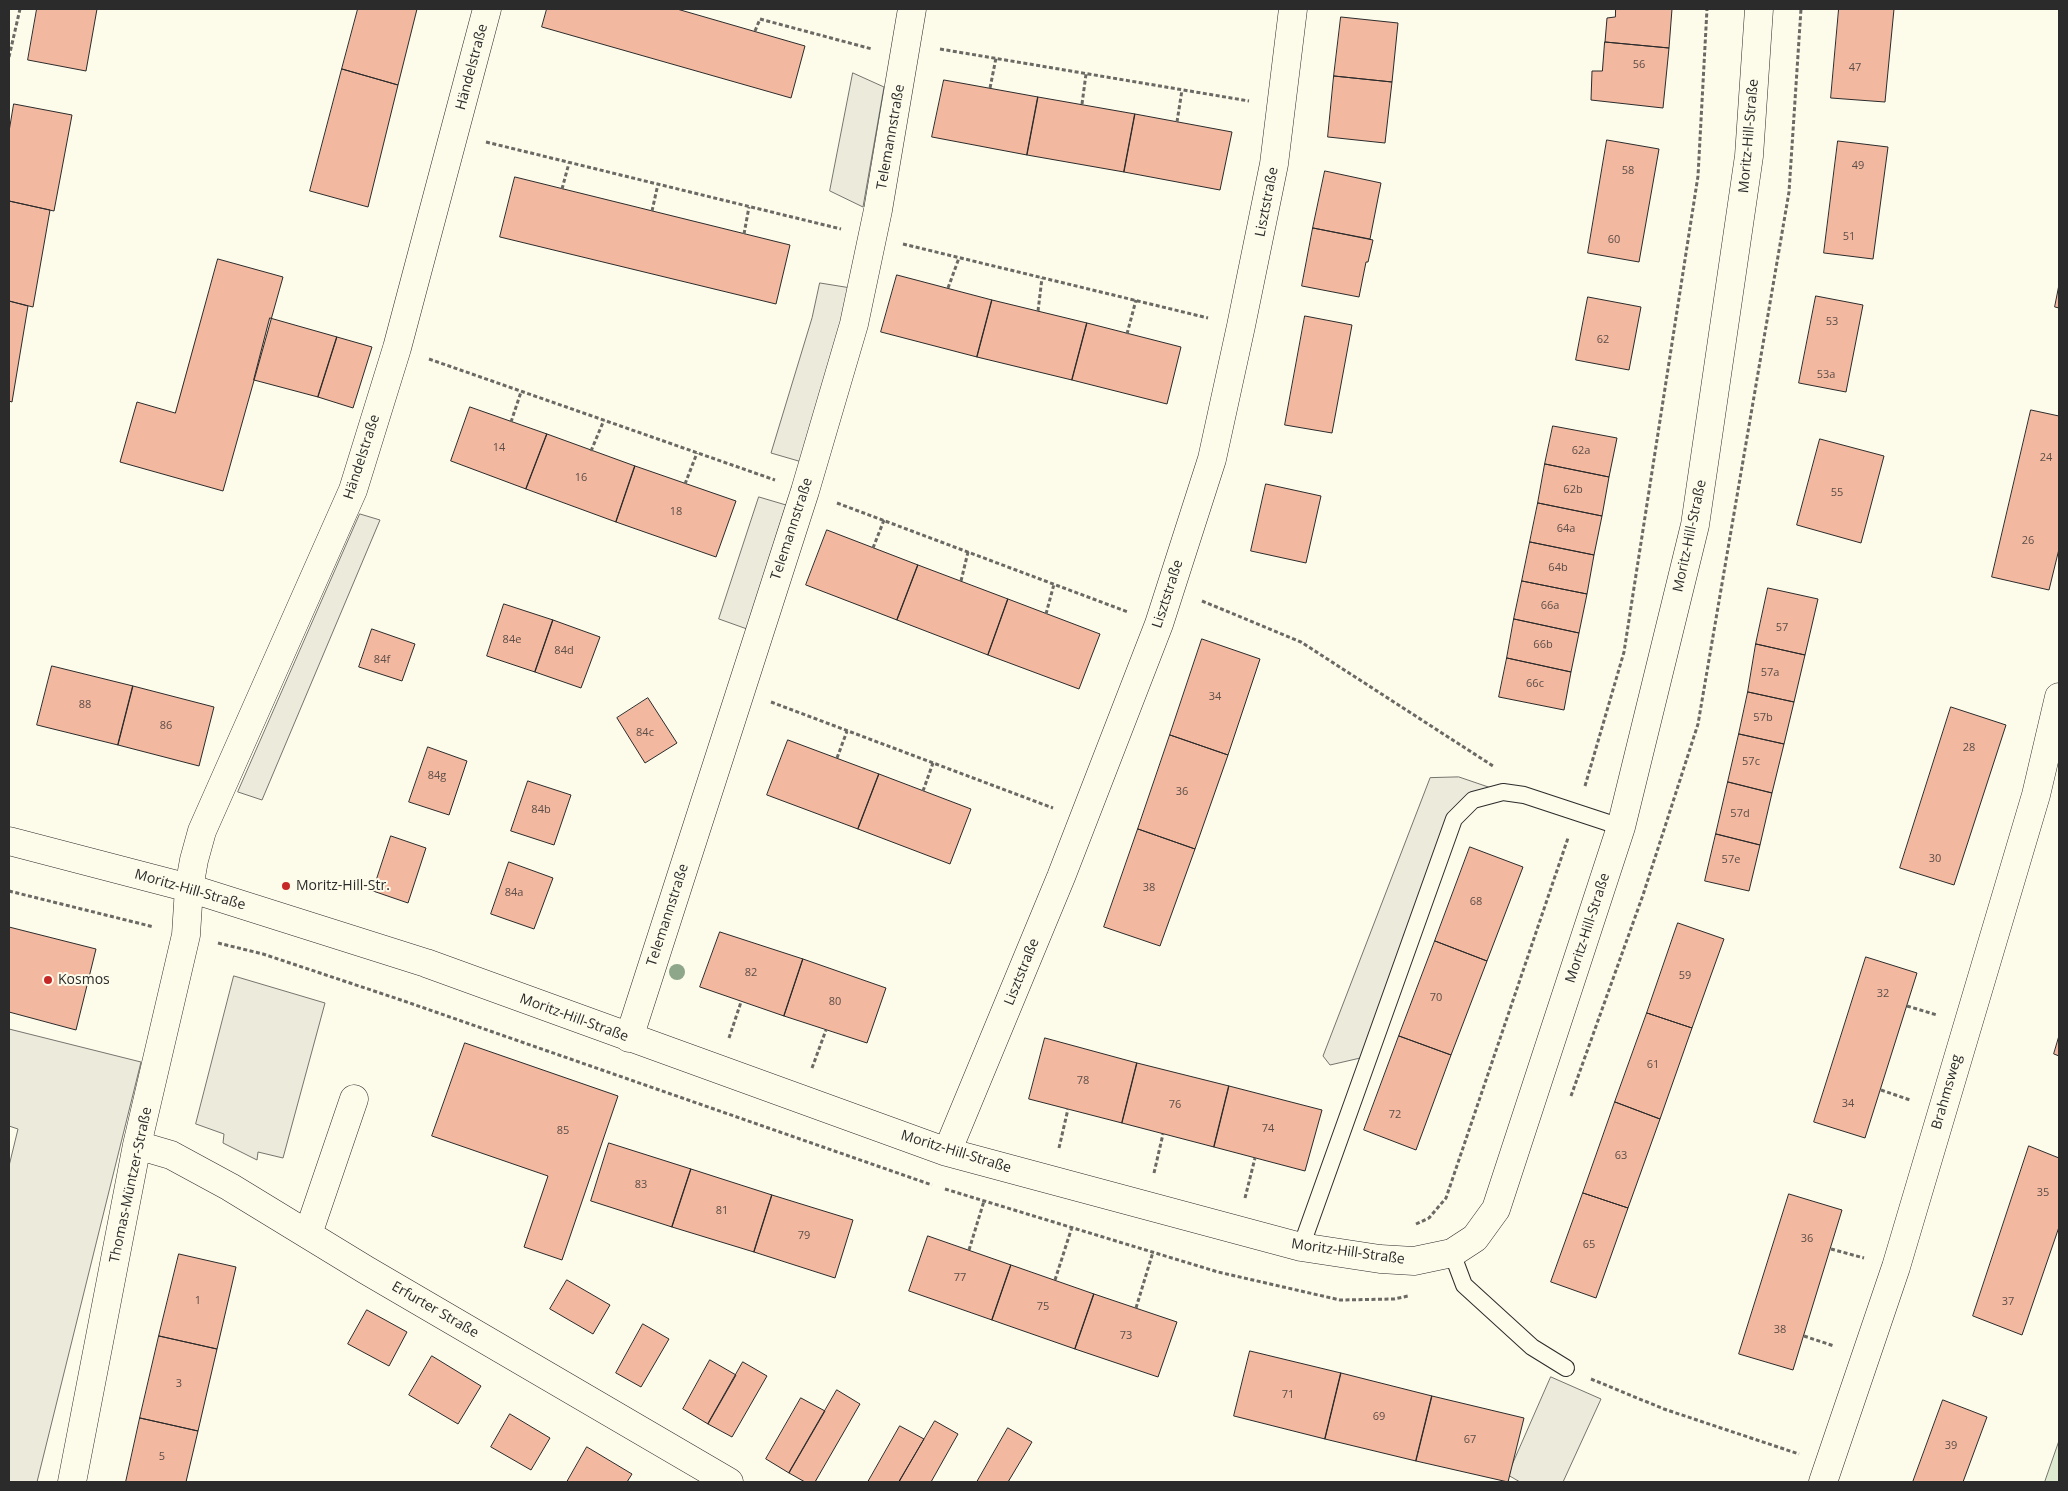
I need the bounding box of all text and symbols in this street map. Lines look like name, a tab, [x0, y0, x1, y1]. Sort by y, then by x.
street label: Händelstraße	[452, 22, 492, 112]
house number: 56	[1633, 58, 1645, 72]
house number: 47	[1849, 61, 1861, 75]
street label: Moritz-Hill-Straße	[1736, 78, 1762, 194]
street label: Telemannstraße	[873, 83, 909, 191]
house number: 49	[1852, 159, 1864, 173]
house number: 58	[1622, 164, 1634, 178]
street label: Lisztstraße	[1252, 166, 1282, 238]
house number: 51	[1843, 230, 1855, 244]
house number: 60	[1608, 233, 1620, 247]
house number: 53	[1826, 315, 1838, 329]
house number: 62	[1597, 333, 1609, 347]
house number: 53a	[1817, 368, 1835, 382]
street label: Händelstraße	[340, 412, 384, 502]
house number: 14	[493, 441, 505, 455]
house number: 62a	[1572, 444, 1590, 458]
house number: 24	[2040, 451, 2052, 465]
house number: 16	[575, 471, 587, 485]
street label: Telemannstraße	[768, 476, 816, 582]
street label: Moritz-Hill-Straße	[1670, 478, 1710, 594]
house number: 62b	[1563, 483, 1583, 497]
house number: 55	[1831, 486, 1843, 500]
house number: 18	[670, 505, 682, 519]
house number: 64a	[1557, 522, 1575, 536]
house number: 26	[2022, 534, 2034, 548]
street label: Lisztstraße	[1149, 558, 1187, 630]
house number: 64b	[1548, 561, 1568, 575]
house number: 66a	[1541, 599, 1559, 613]
house number: 57	[1776, 621, 1788, 635]
house number: 84e	[503, 633, 521, 647]
house number: 66b	[1533, 638, 1553, 652]
house number: 84d	[554, 644, 574, 658]
house number: 84f	[374, 653, 390, 667]
house number: 57a	[1761, 666, 1779, 680]
house number: 66c	[1526, 677, 1544, 691]
house number: 34	[1209, 690, 1221, 704]
house number: 88	[79, 698, 91, 712]
house number: 57b	[1753, 711, 1773, 725]
house number: 86	[160, 719, 172, 733]
house number: 84c	[636, 726, 654, 740]
house number: 28	[1963, 741, 1975, 755]
house number: 57c	[1742, 755, 1760, 769]
house number: 84g	[428, 769, 446, 783]
house number: 36	[1176, 785, 1188, 799]
house number: 84b	[531, 803, 551, 817]
house number: 57d	[1730, 807, 1750, 821]
house number: 30	[1929, 852, 1941, 866]
house number: 57e	[1722, 853, 1740, 867]
street label: Telemannstraße	[644, 862, 692, 968]
street label: Moritz-Hill-Straße	[133, 866, 247, 914]
street label: Moritz-Hill-Straße	[1562, 871, 1614, 985]
place label: Moritz-Hill-Str.	[296, 878, 390, 894]
marker: Moritz-Hill-Str.	[280, 880, 292, 892]
house number: 38	[1143, 881, 1155, 895]
house number: 84a	[505, 886, 523, 900]
house number: 68	[1470, 895, 1482, 909]
street label: Lisztstraße	[1001, 936, 1043, 1008]
house number: 82	[745, 966, 757, 980]
house number: 59	[1679, 969, 1691, 983]
place label: Kosmos	[58, 972, 110, 988]
marker: Kosmos	[42, 974, 54, 986]
house number: 32	[1877, 987, 1889, 1001]
street label: Moritz-Hill-Straße	[517, 991, 631, 1045]
house number: 70	[1430, 991, 1442, 1005]
house number: 80	[829, 995, 841, 1009]
street label: Brahmsweg	[1928, 1053, 1966, 1131]
house number: 61	[1647, 1058, 1659, 1072]
house number: 78	[1077, 1074, 1089, 1088]
house number: 34	[1842, 1097, 1854, 1111]
house number: 76	[1169, 1098, 1181, 1112]
street label: Thomas-Müntzer-Straße	[106, 1106, 156, 1264]
house number: 72	[1389, 1108, 1401, 1122]
house number: 74	[1262, 1122, 1274, 1136]
house number: 85	[557, 1124, 569, 1138]
street label: Moritz-Hill-Straße	[899, 1127, 1013, 1177]
house number: 63	[1615, 1149, 1627, 1163]
house number: 83	[635, 1178, 647, 1192]
house number: 35	[2037, 1186, 2049, 1200]
house number: 81	[716, 1204, 728, 1218]
house number: 79	[798, 1229, 810, 1243]
house number: 36	[1801, 1232, 1813, 1246]
street label: Moritz-Hill-Straße	[1290, 1236, 1406, 1268]
house number: 65	[1583, 1238, 1595, 1252]
house number: 77	[954, 1271, 966, 1285]
street label: Erfurter Straße	[389, 1278, 481, 1342]
house number: 1	[195, 1294, 201, 1308]
house number: 37	[2002, 1295, 2014, 1309]
house number: 75	[1037, 1300, 1049, 1314]
house number: 38	[1774, 1323, 1786, 1337]
house number: 73	[1120, 1329, 1132, 1343]
house number: 3	[176, 1377, 182, 1391]
house number: 71	[1282, 1388, 1294, 1402]
house number: 69	[1373, 1410, 1385, 1424]
house number: 67	[1464, 1433, 1476, 1447]
house number: 39	[1945, 1439, 1957, 1453]
house number: 5	[159, 1450, 165, 1464]

